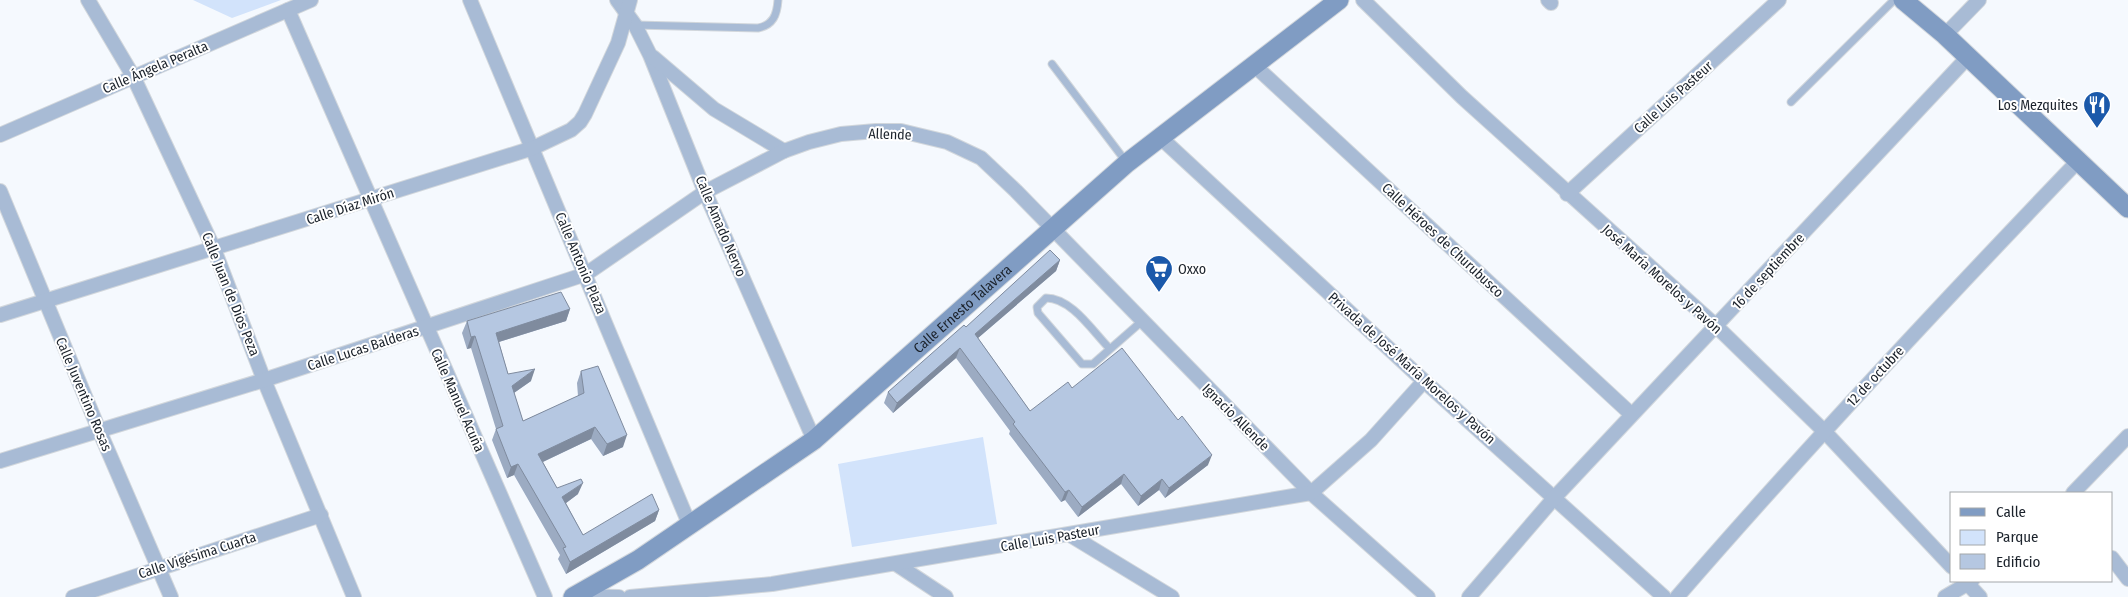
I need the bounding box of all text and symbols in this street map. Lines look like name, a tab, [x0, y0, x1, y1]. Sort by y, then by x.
street label: Calle Ángela Peralta	[99, 37, 211, 97]
street label: Calle Luis Pasteur	[1630, 57, 1716, 137]
restaurant icon: Los Mezquites	[2082, 90, 2112, 129]
place label: Los Mezquites	[1998, 97, 2078, 114]
street label: Allende	[868, 125, 912, 144]
street label: Calle Amado Nervo	[692, 173, 750, 279]
street label: Calle Héroes de Churubusco	[1378, 180, 1507, 301]
street label: Calle Díaz Mirón	[304, 184, 396, 229]
street label: Calle Antonio Plaza	[551, 210, 610, 317]
street label: José María Morelos y Pavón	[1598, 221, 1725, 338]
street label: Calle Juan de Dios Peza	[198, 230, 263, 359]
street label: 16 de septiembre	[1729, 230, 1808, 313]
supermarket icon: Oxxo	[1144, 254, 1174, 293]
street label: Calle Ernesto Talavera	[910, 261, 1015, 357]
place label: Oxxo	[1178, 261, 1206, 278]
street label: Privada de José María Morelos y Pavón	[1325, 289, 1499, 448]
street label: Calle Lucas Balderas	[305, 322, 421, 374]
street label: Calle Juventino Rosas	[52, 335, 115, 454]
street label: 12 de octubre	[1843, 342, 1908, 410]
street label: Calle Manuel Acuña	[427, 346, 488, 455]
street label: Ignacio Allende	[1199, 380, 1273, 455]
legend	[1950, 492, 2113, 582]
text: Calle	[1996, 503, 2026, 521]
street label: Calle Luis Pasteur	[999, 521, 1101, 556]
street label: Calle Vigésima Cuarta	[136, 528, 258, 583]
text: Parque	[1996, 528, 2039, 546]
text: Edificio	[1996, 553, 2041, 571]

